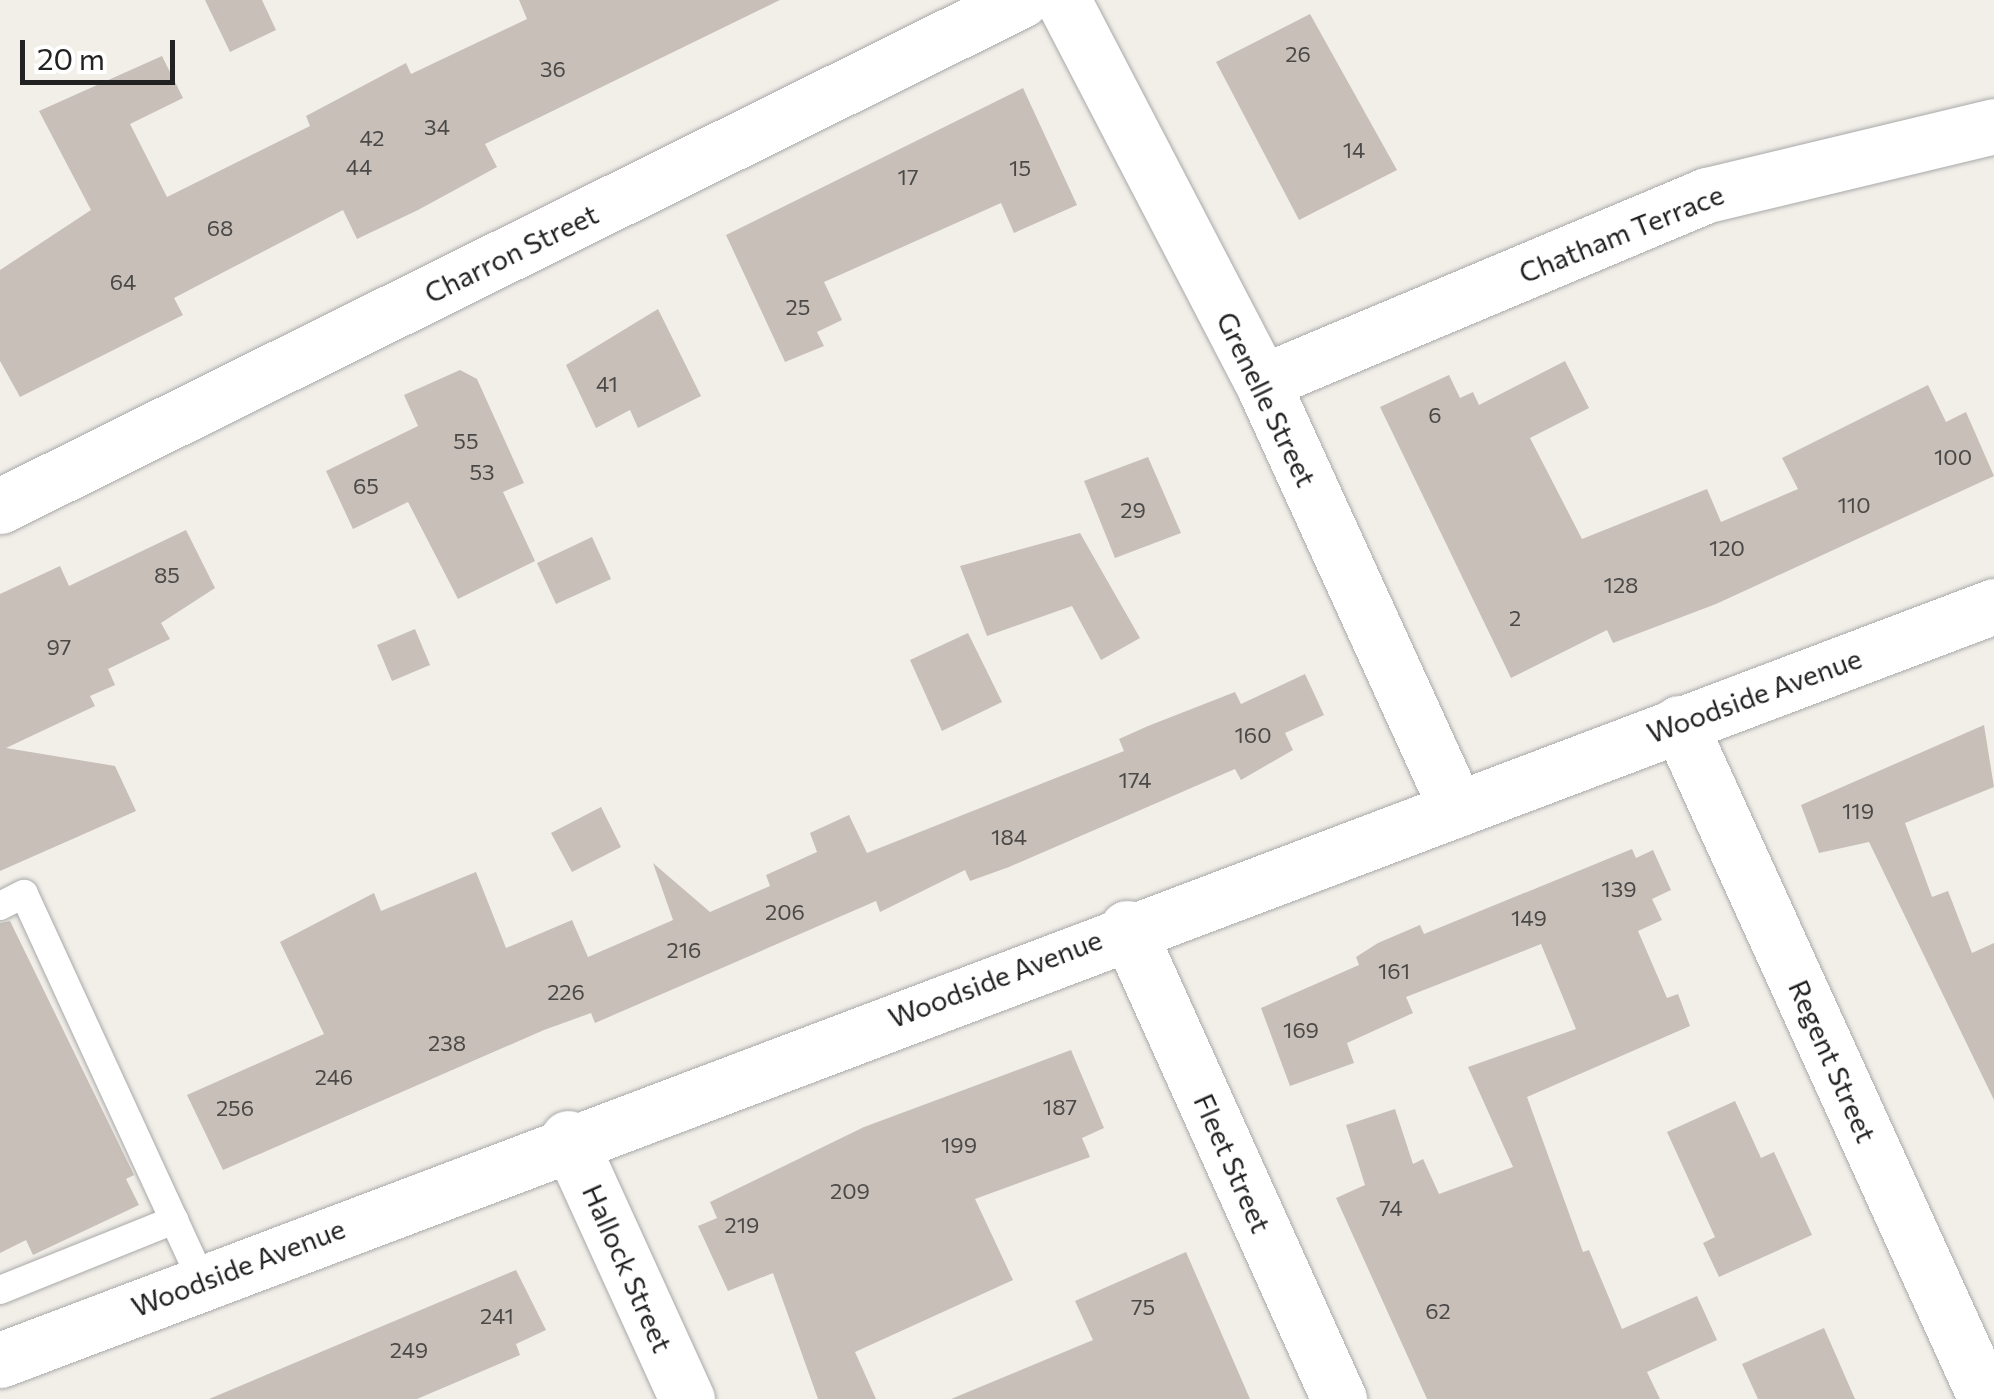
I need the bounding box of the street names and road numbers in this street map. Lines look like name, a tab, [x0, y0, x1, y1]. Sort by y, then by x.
street label: Chatham Terrace	[1514, 177, 1728, 289]
street label: Charron Street	[419, 196, 603, 310]
street label: Grenelle Street	[1210, 306, 1324, 492]
street label: Woodside Avenue	[1642, 641, 1866, 749]
street label: Woodside Avenue	[884, 922, 1106, 1034]
street label: Regent Street	[1782, 975, 1884, 1147]
street label: Fleet Street	[1187, 1088, 1279, 1238]
street label: Hallock Street	[576, 1179, 680, 1357]
street label: Woodside Avenue	[127, 1211, 349, 1323]

